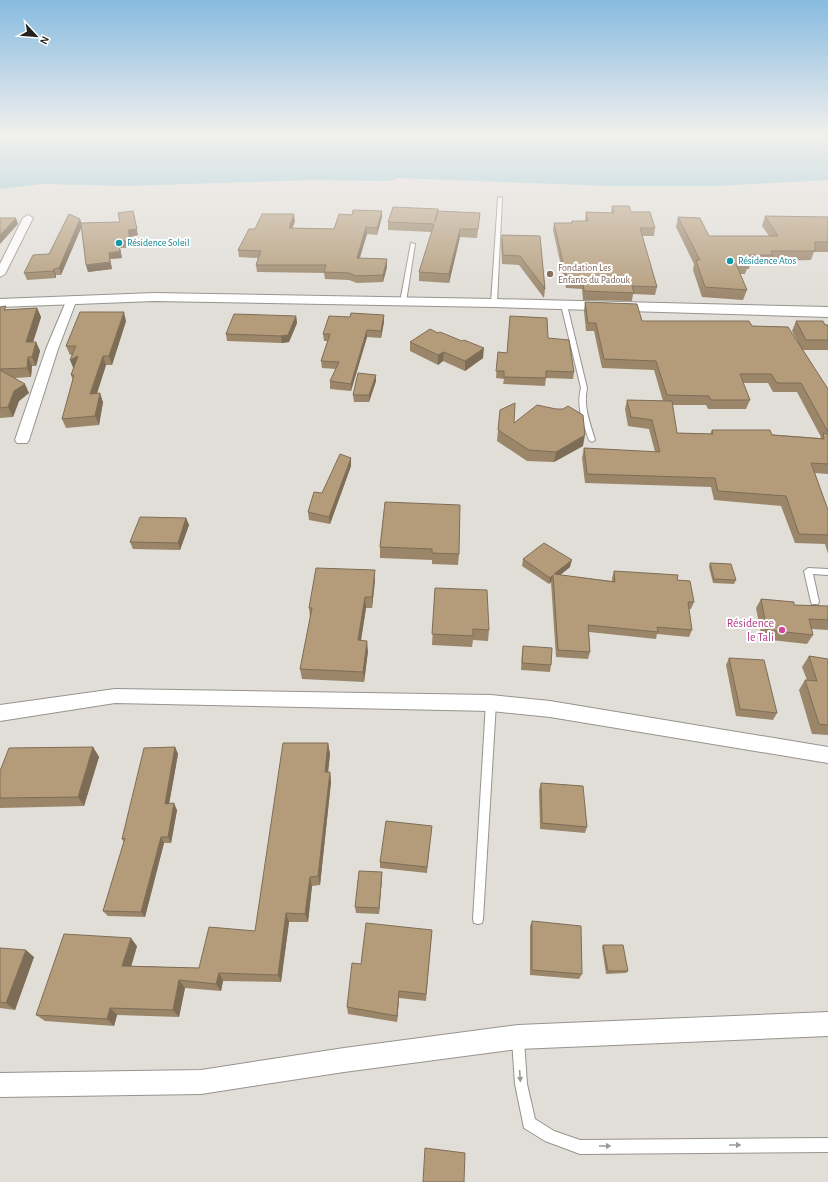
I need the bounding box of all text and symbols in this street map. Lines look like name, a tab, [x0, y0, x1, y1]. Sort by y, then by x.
north arrow	[16, 16, 56, 56]
text: N	[38, 34, 51, 46]
marker: Résidence Soleil	[114, 238, 124, 248]
place label: Résidence Soleil	[127, 238, 189, 248]
marker: Résidence Atos	[725, 256, 735, 266]
place label: Résidence Atos	[738, 256, 797, 266]
place label: Fondation Les Enfants du Padouk	[558, 263, 631, 285]
marker: Fondation Les Enfants du Padouk	[545, 269, 555, 279]
place label: Résidence le Tali	[727, 617, 774, 643]
marker: Résidence le Tali	[777, 625, 787, 635]
one-way arrow	[517, 1070, 524, 1082]
one-way arrow	[729, 1142, 741, 1149]
one-way arrow	[599, 1143, 612, 1149]

